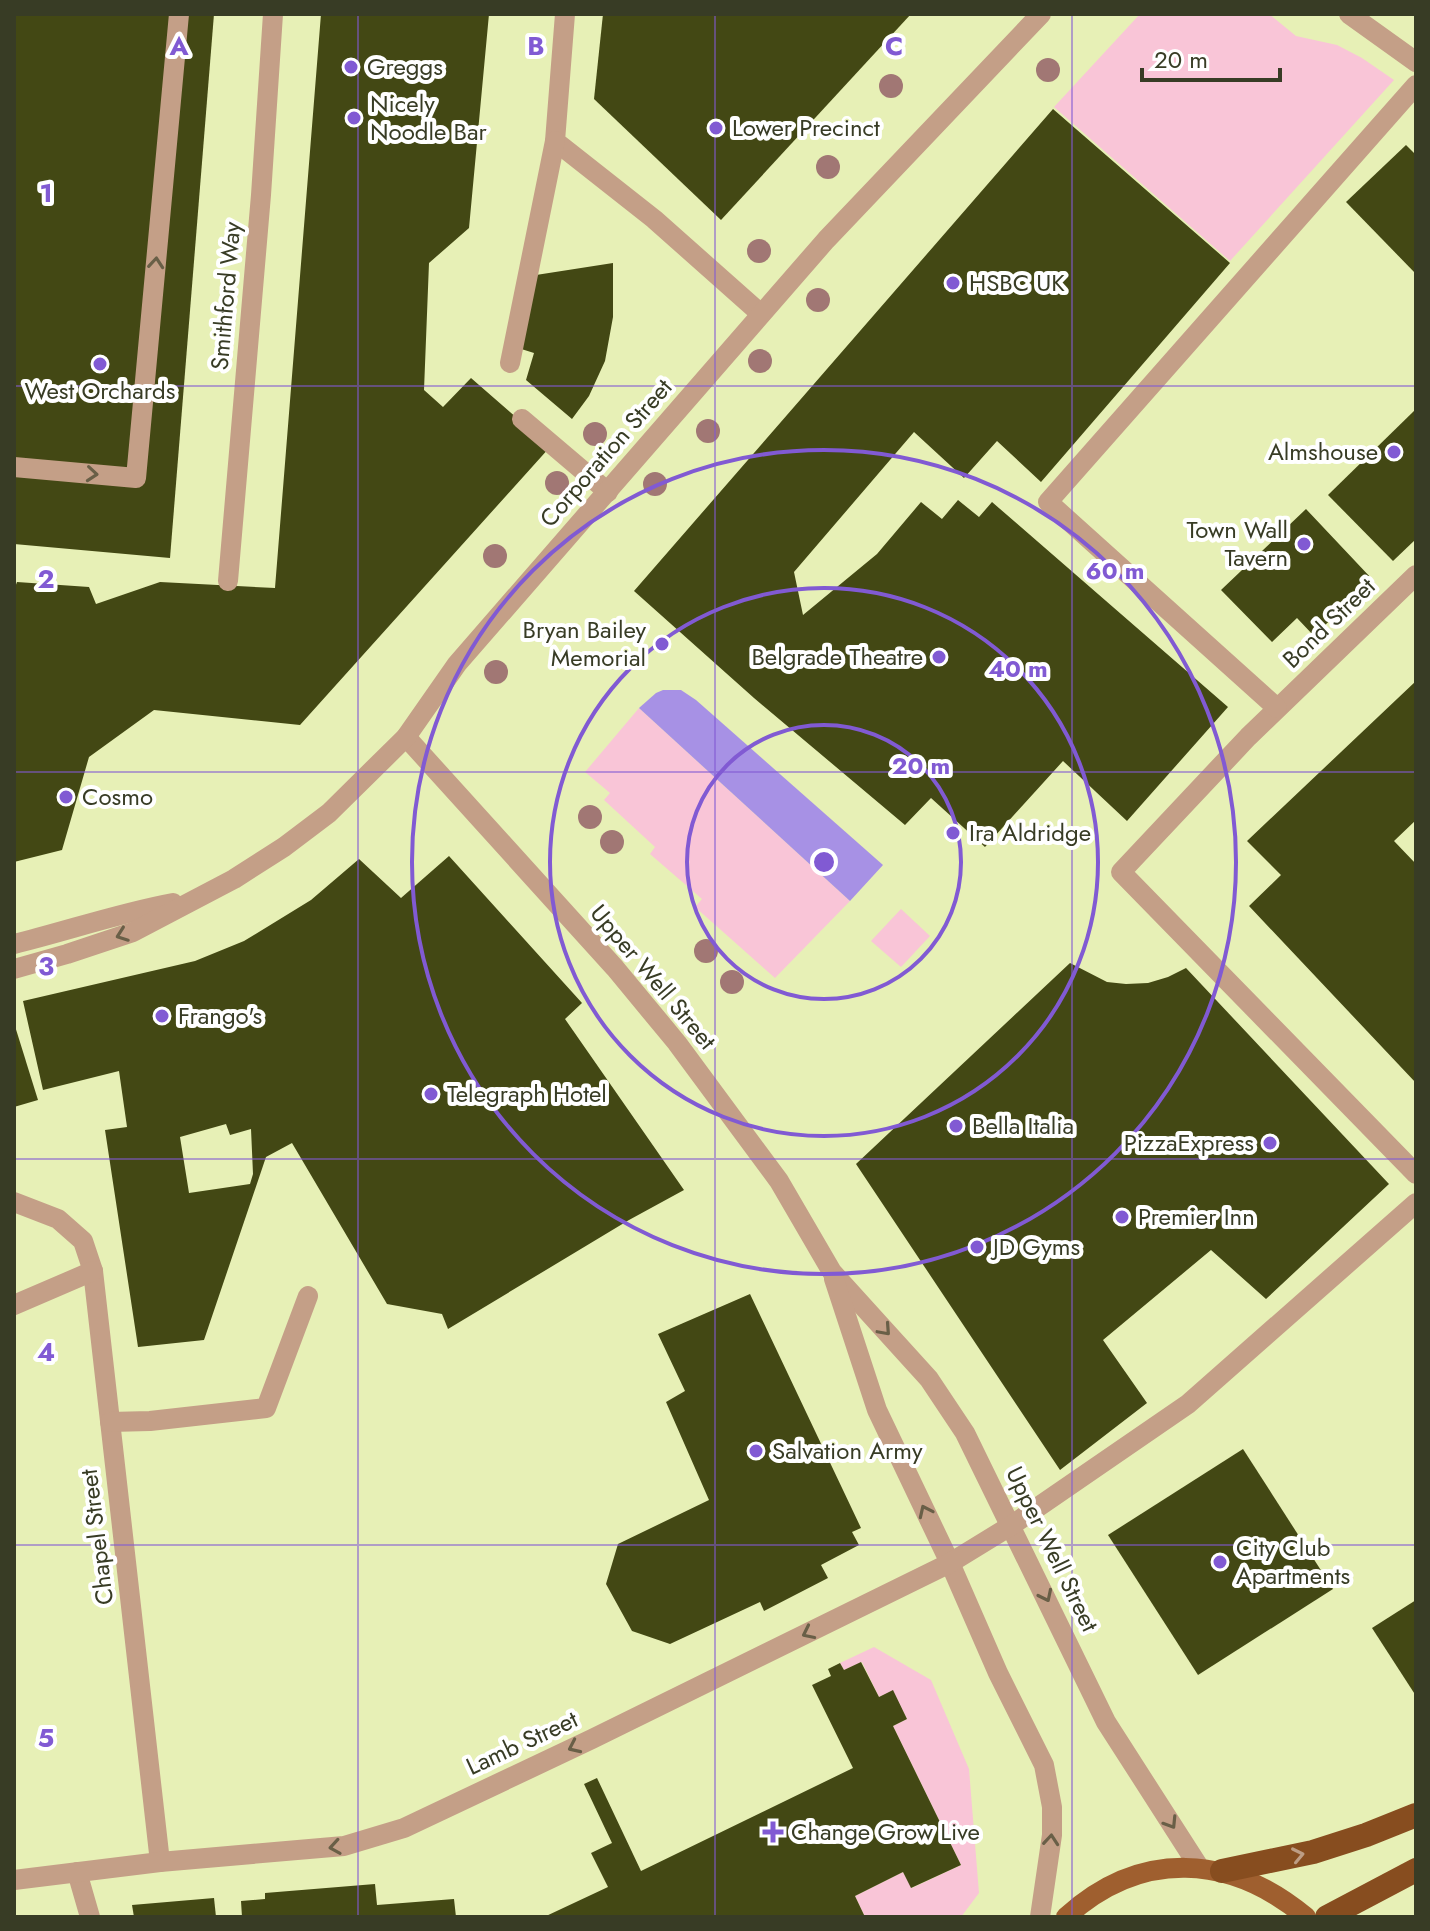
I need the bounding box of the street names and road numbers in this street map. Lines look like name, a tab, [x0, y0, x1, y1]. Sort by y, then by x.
street label: Smithford Way	[202, 220, 249, 372]
street label: Corporation Street	[531, 371, 680, 535]
street label: Bond Street	[1274, 569, 1383, 676]
street label: Upper Well Street	[582, 897, 725, 1057]
street label: Upper Well Street	[997, 1460, 1108, 1638]
street label: Chapel Street	[71, 1467, 122, 1607]
street label: Lamb Street	[460, 1701, 583, 1784]

